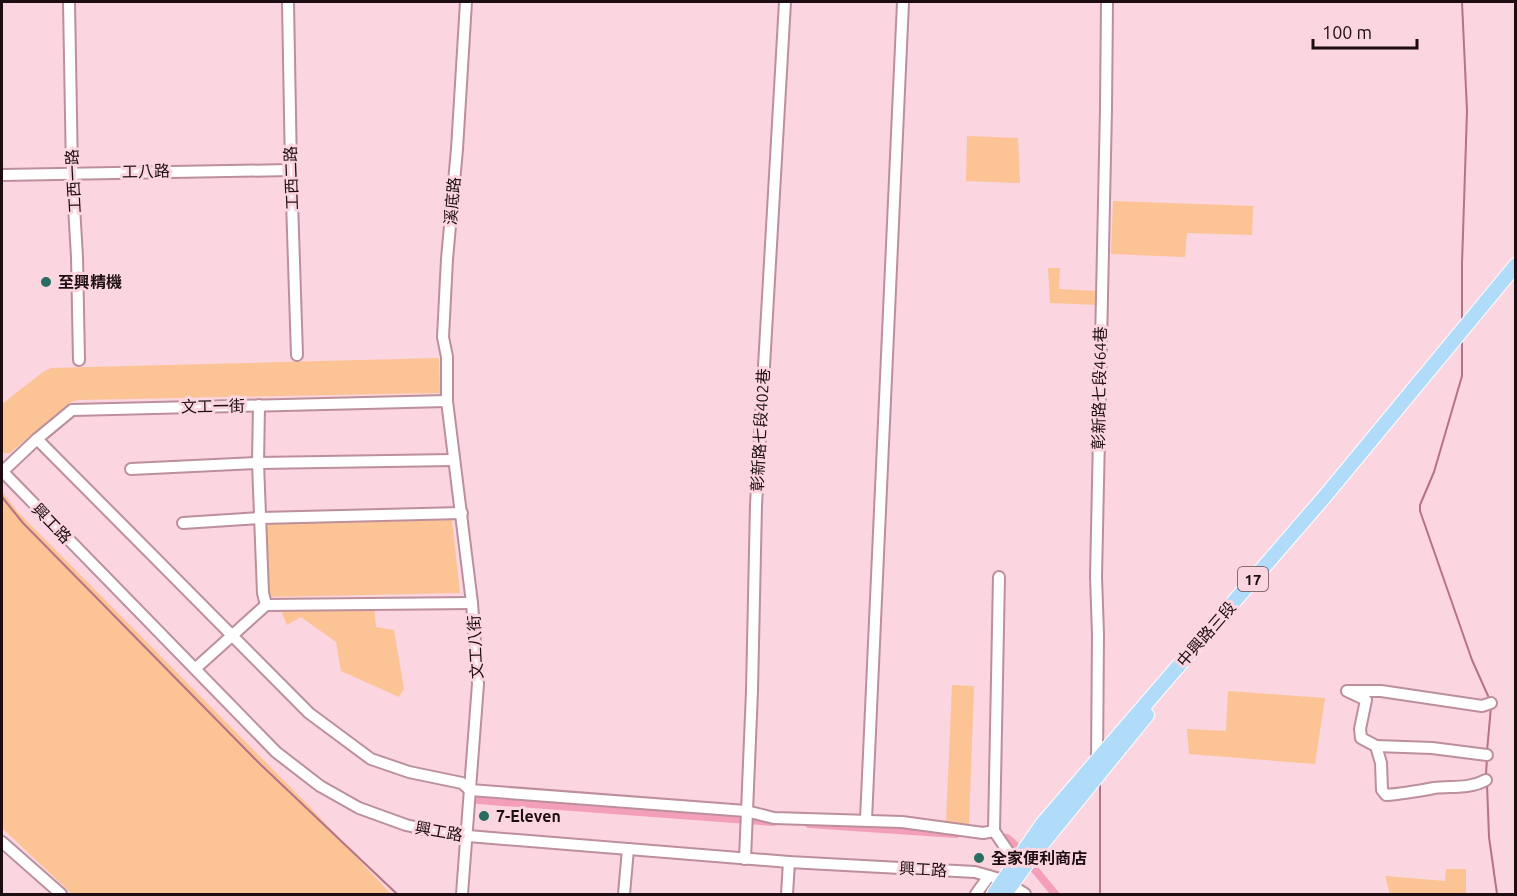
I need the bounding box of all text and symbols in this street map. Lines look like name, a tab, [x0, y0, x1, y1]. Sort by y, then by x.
scale bar	[1313, 12, 1416, 50]
text: 100 m	[1322, 22, 1372, 42]
street label: 工西二路	[281, 146, 301, 210]
street label: 工西一路	[62, 149, 84, 213]
street label: 工八路	[122, 162, 170, 180]
street label: 溪底路	[441, 176, 463, 226]
place label: 至興精機	[58, 273, 122, 291]
marker: 至興精機	[39, 275, 53, 289]
street label: 彰新路七段464巷	[1089, 326, 1109, 450]
street label: 彰新路七段402巷	[748, 368, 772, 492]
street label: 文工一街	[181, 396, 245, 416]
street label: 興工路	[29, 499, 75, 547]
road number: 17	[1238, 567, 1268, 591]
street label: 中興路三段	[1173, 598, 1239, 670]
street label: 文工八街	[464, 615, 486, 679]
place label: 7-Eleven	[496, 807, 561, 825]
marker: 7-Eleven	[477, 809, 491, 823]
street label: 興工路	[414, 818, 464, 844]
place label: 全家便利商店	[991, 849, 1087, 867]
marker: 全家便利商店	[972, 851, 986, 865]
street label: 興工路	[899, 859, 947, 879]

